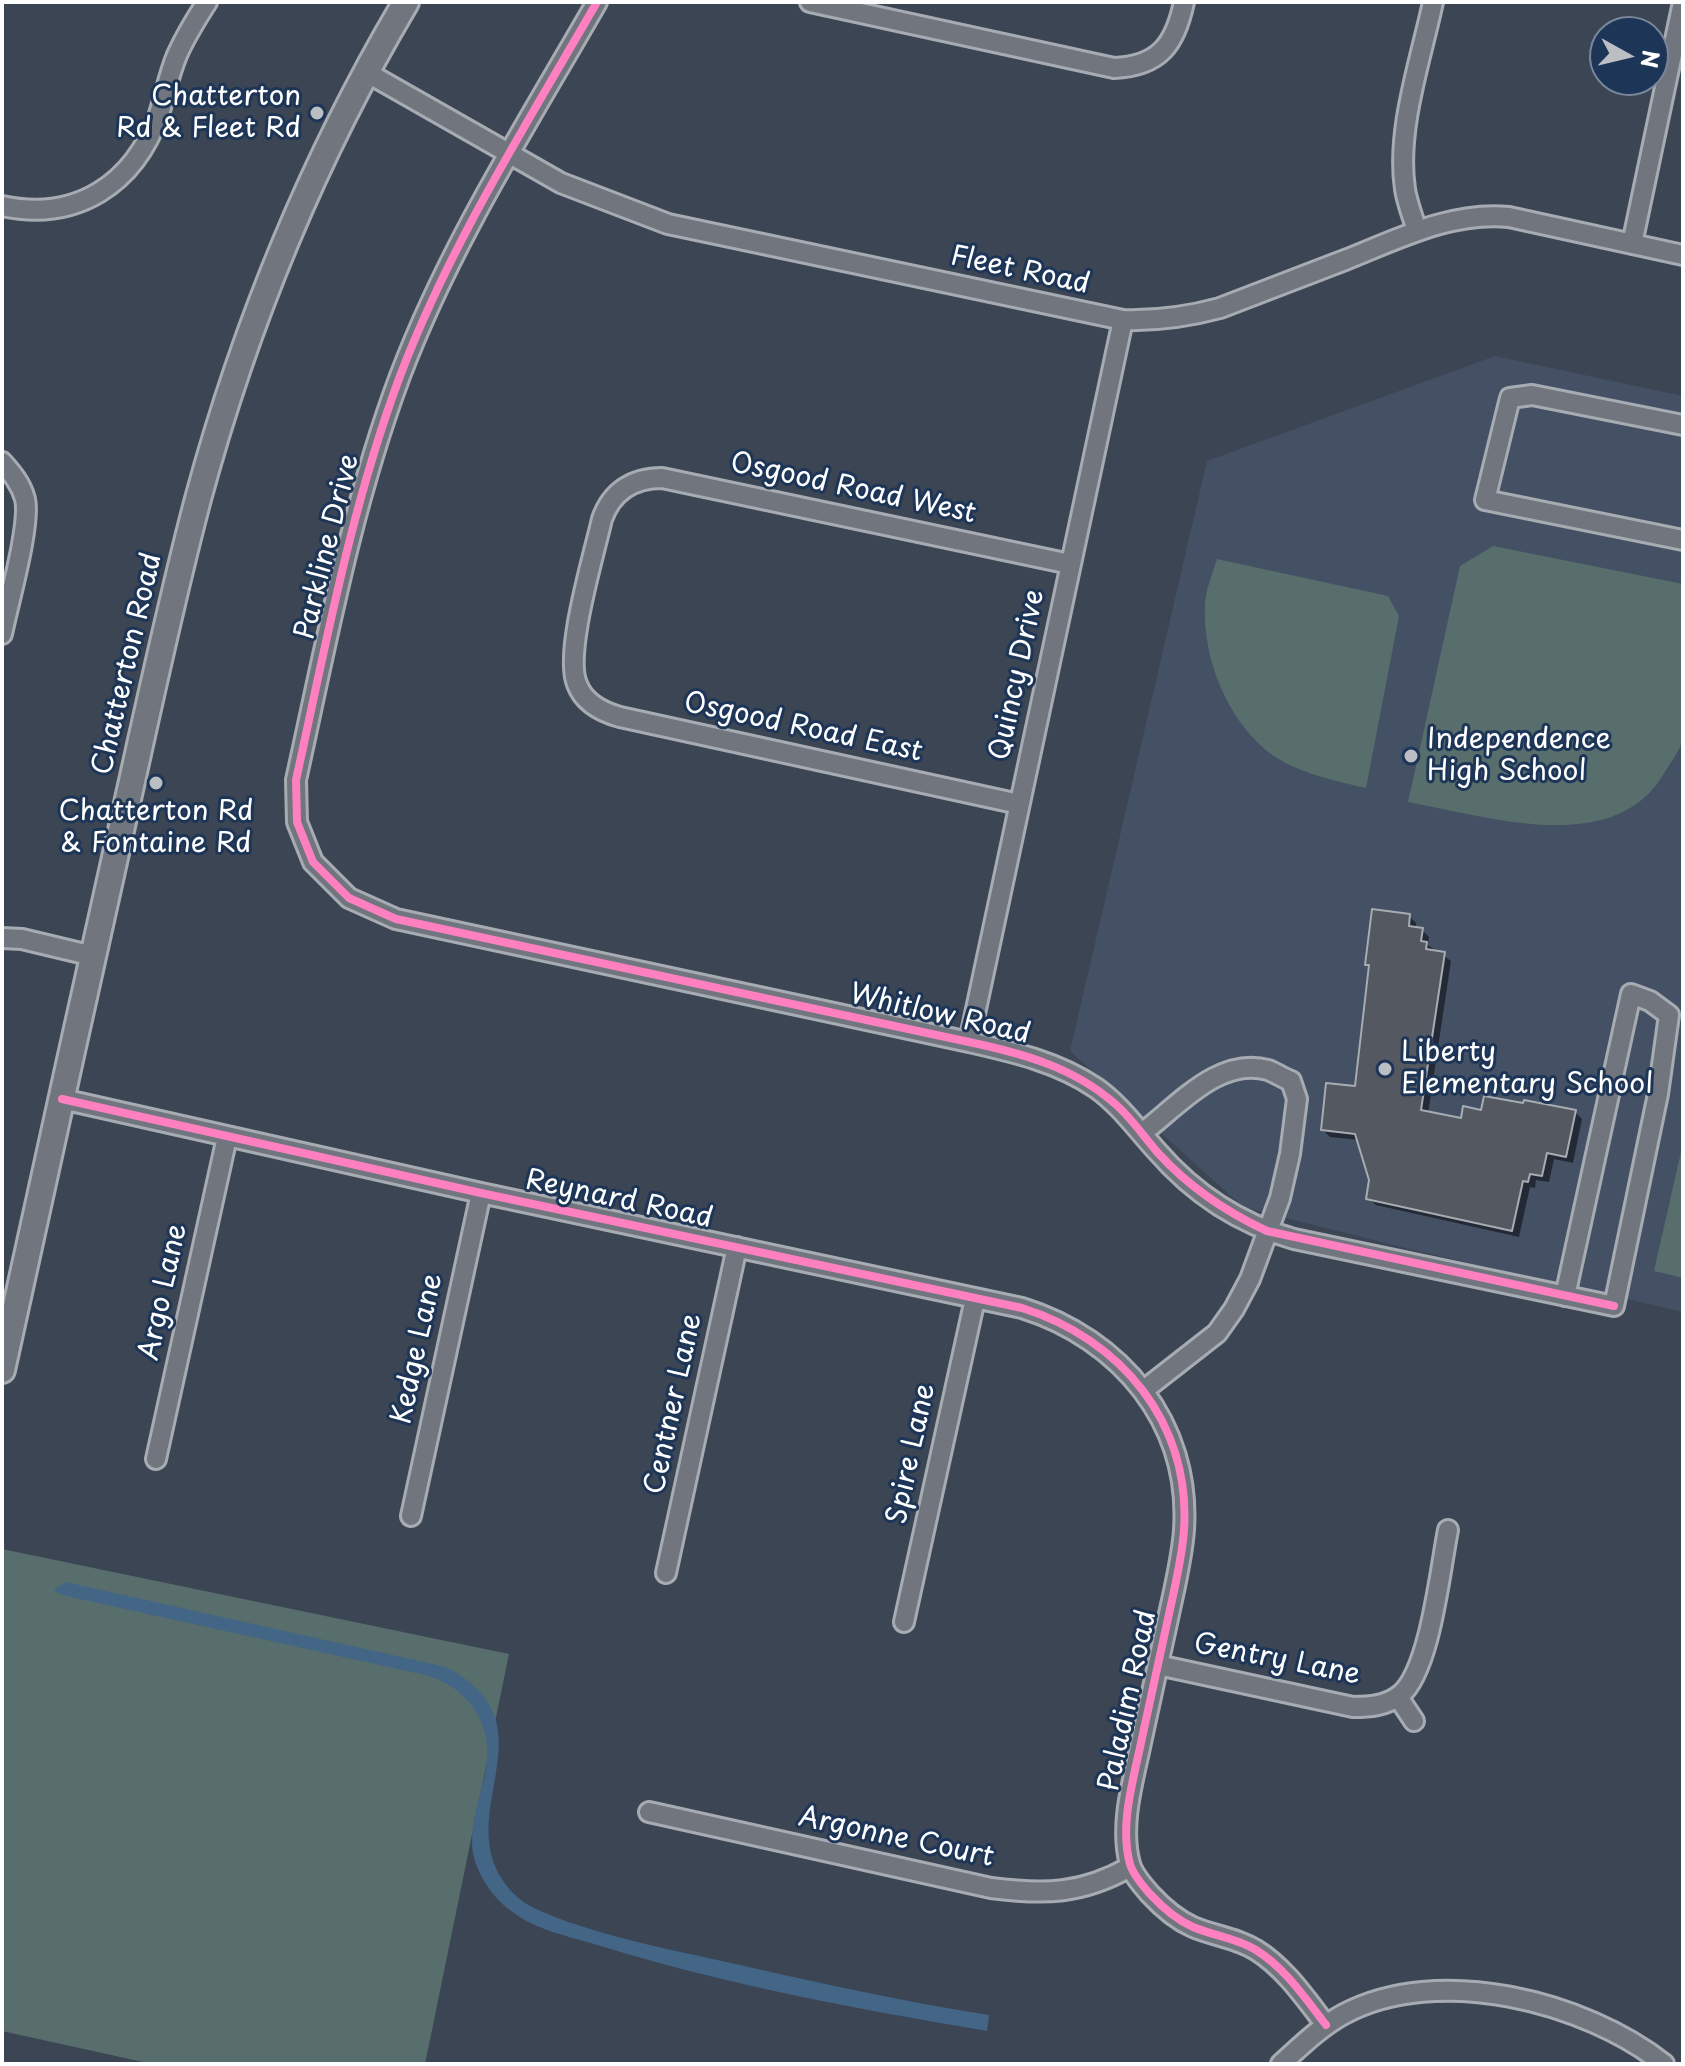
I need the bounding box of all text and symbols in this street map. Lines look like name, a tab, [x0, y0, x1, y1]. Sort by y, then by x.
north arrow	[1589, 16, 1669, 96]
text: N	[1634, 48, 1669, 70]
place label: Chatterton Rd & Fleet Rd	[116, 80, 301, 146]
marker: Chatterton Rd & Fleet Rd	[308, 104, 326, 122]
street label: Fleet Road	[947, 240, 1093, 302]
street label: Osgood Road West	[727, 447, 979, 531]
street label: Parkline Drive	[289, 451, 367, 643]
street label: Chatterton Road	[86, 550, 170, 778]
street label: Quincy Drive	[984, 587, 1052, 763]
street label: Osgood Road East	[681, 686, 925, 770]
place label: Independence High School	[1427, 723, 1611, 789]
marker: Independence High School	[1402, 747, 1420, 765]
marker: Chatterton Rd & Fontaine Rd	[147, 774, 165, 792]
place label: Chatterton Rd & Fontaine Rd	[58, 795, 254, 861]
street label: Whitlow Road	[847, 978, 1033, 1052]
place label: Liberty Elementary School	[1401, 1036, 1653, 1102]
marker: Liberty Elementary School	[1376, 1060, 1394, 1078]
street label: Reynard Road	[522, 1164, 716, 1236]
street label: Argo Lane	[133, 1221, 195, 1363]
street label: Kedge Lane	[386, 1271, 450, 1427]
street label: Centner Lane	[638, 1310, 710, 1498]
street label: Spire Lane	[881, 1381, 943, 1527]
street label: Paladim Road	[1093, 1607, 1165, 1795]
street label: Gentry Lane	[1191, 1627, 1363, 1693]
street label: Argonne Court	[795, 1801, 997, 1875]

